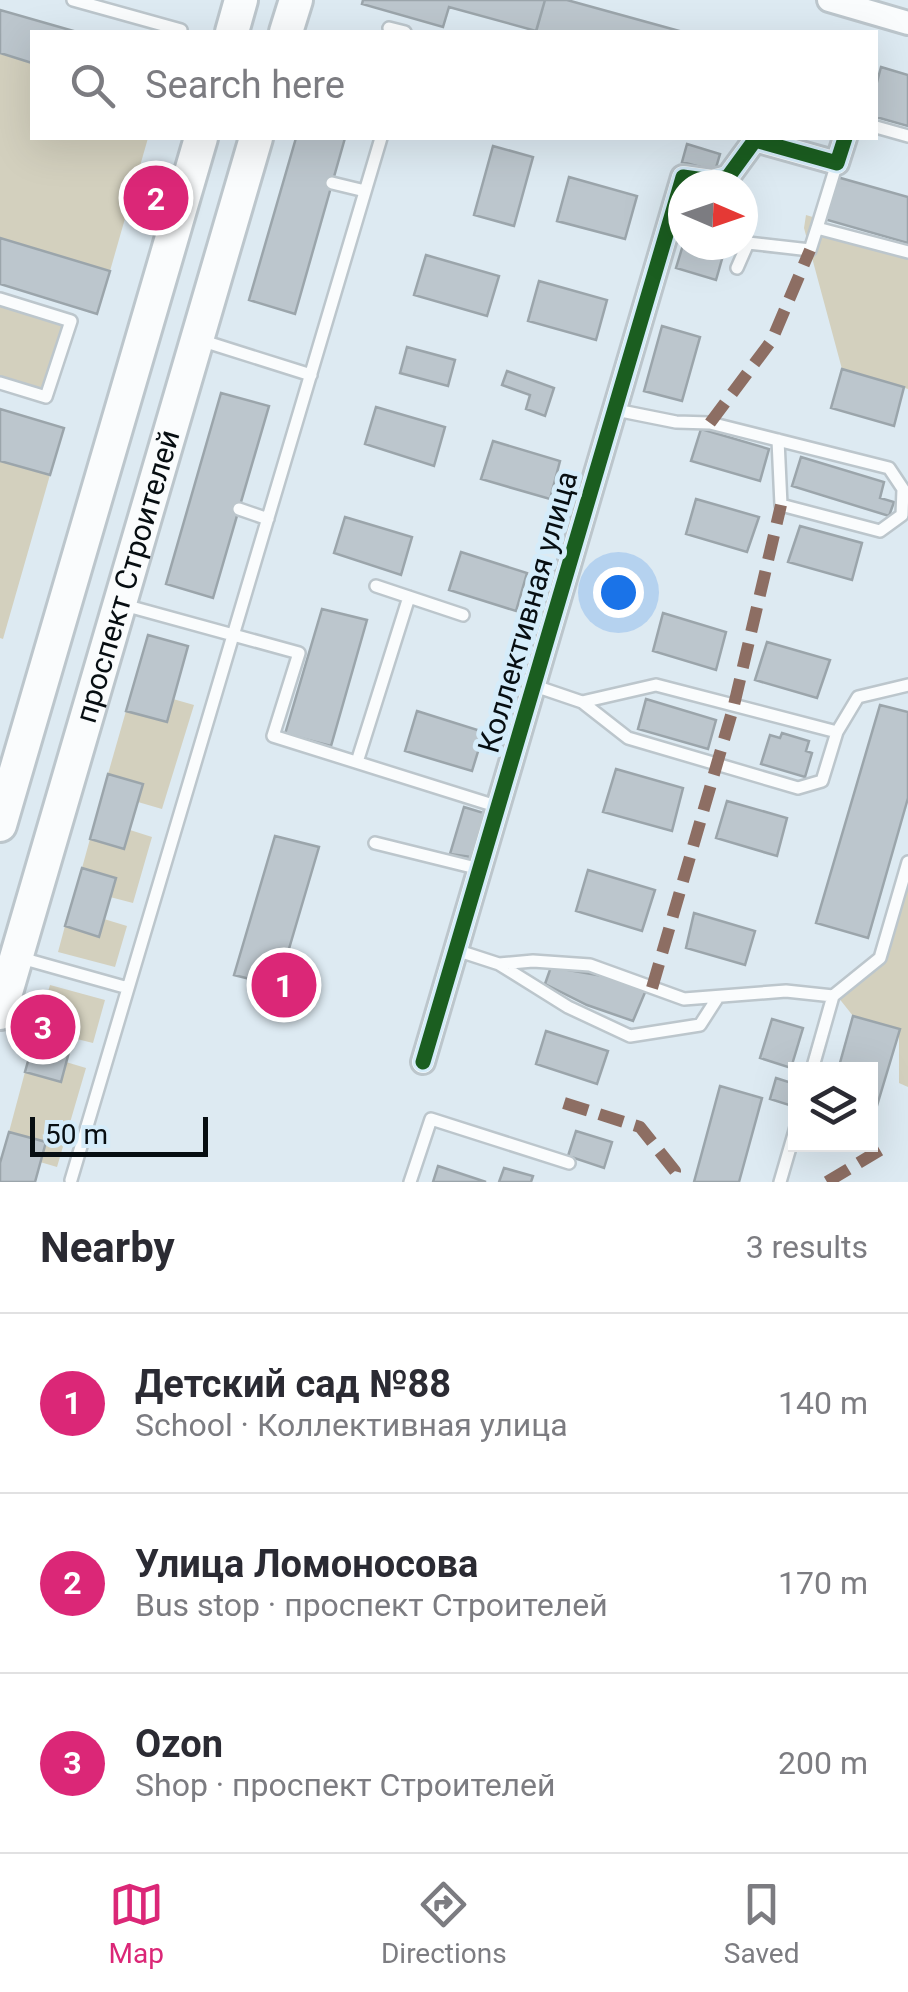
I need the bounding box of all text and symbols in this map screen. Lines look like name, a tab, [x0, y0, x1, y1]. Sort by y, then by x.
search box	[30, 30, 878, 140]
icon: search	[65, 58, 120, 113]
text: Search here	[145, 63, 345, 107]
pin: 2	[124, 160, 188, 236]
north arrow	[668, 170, 758, 260]
street label: проспект Строителей	[68, 426, 187, 727]
street label: Коллективная улица	[471, 467, 584, 757]
your location	[593, 567, 644, 618]
pin: 1	[252, 948, 316, 1022]
pin: 3	[10, 990, 76, 1064]
map controls	[788, 1062, 878, 1152]
button: layers	[788, 1062, 878, 1152]
scale bar	[30, 1112, 208, 1156]
text: 50 m	[45, 1118, 108, 1151]
text: Nearby	[40, 1223, 175, 1272]
text: 3 results	[746, 1228, 868, 1266]
text: Детский сад №88	[135, 1362, 451, 1406]
text: 1	[63, 1384, 82, 1422]
text: 140 m	[778, 1384, 868, 1422]
text: School · Коллективная улица	[135, 1406, 568, 1444]
text: Улица Ломоносова	[135, 1542, 478, 1586]
text: 2	[63, 1564, 82, 1602]
text: 170 m	[778, 1564, 868, 1602]
text: Bus stop · проспект Строителей	[135, 1586, 608, 1624]
text: Ozon	[135, 1722, 223, 1766]
text: 3	[63, 1744, 82, 1782]
text: 200 m	[778, 1744, 868, 1782]
text: Shop · проспект Строителей	[135, 1766, 556, 1804]
tab: Map	[109, 1877, 164, 1970]
tab: Directions	[381, 1877, 507, 1970]
tab: Saved	[724, 1877, 799, 1970]

